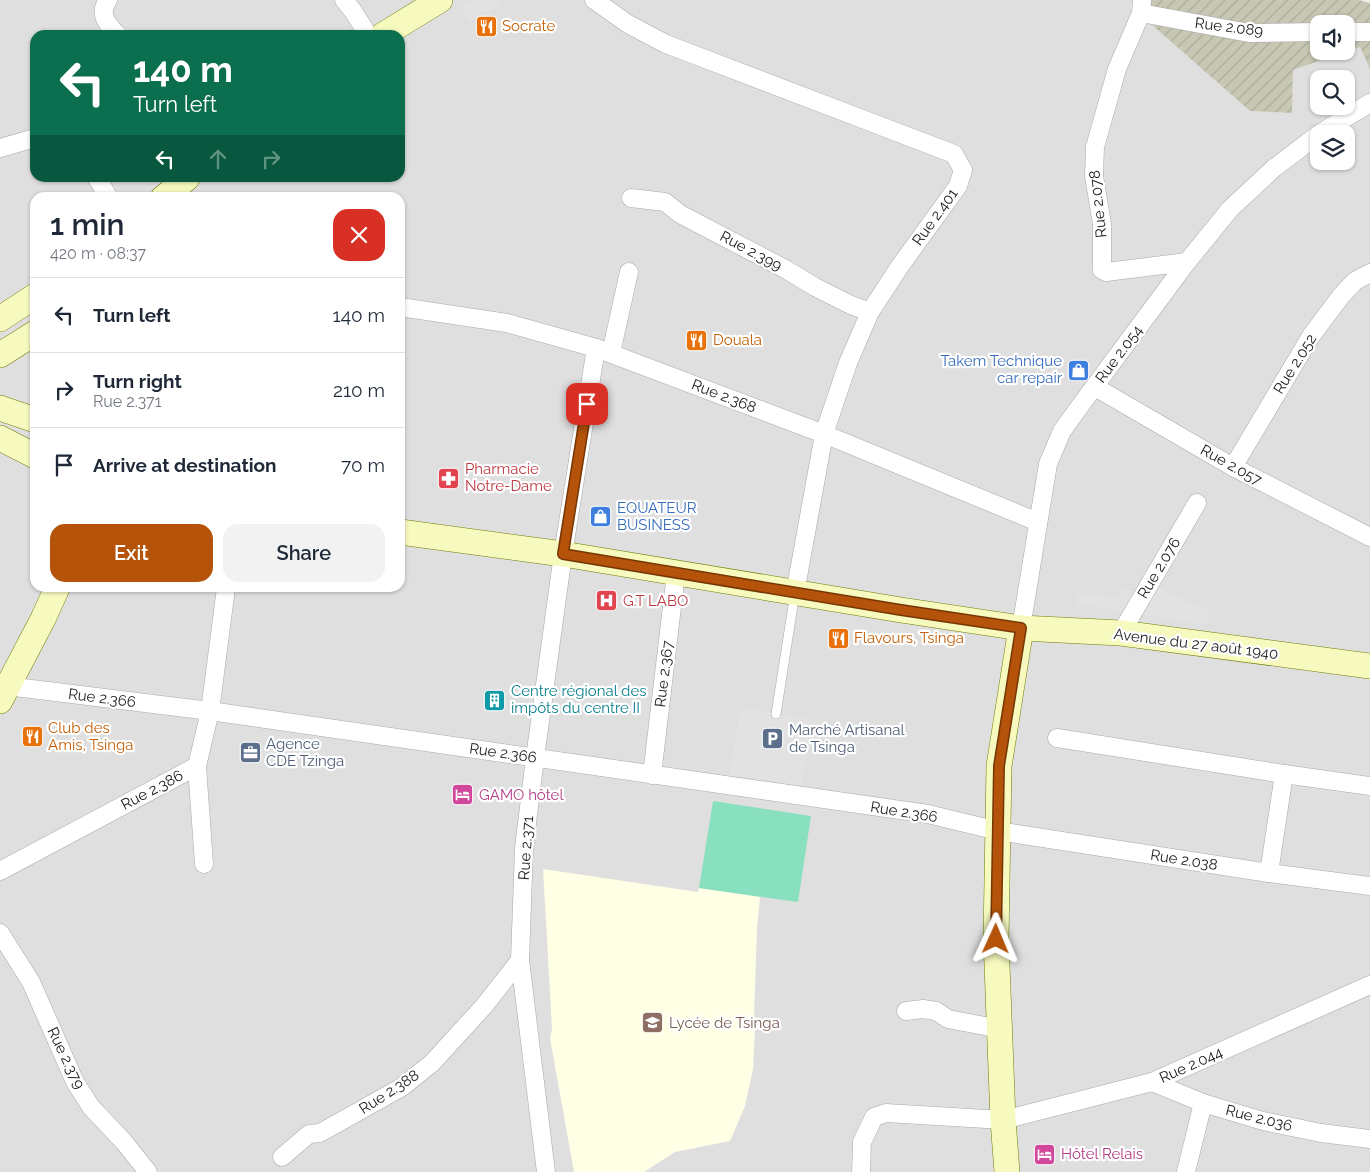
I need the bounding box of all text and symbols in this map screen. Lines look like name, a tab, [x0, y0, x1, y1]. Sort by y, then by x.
restaurant icon: Socrate	[474, 14, 498, 38]
street label: Rue 2.089	[1194, 14, 1264, 40]
map controls	[1310, 15, 1355, 170]
button: sound	[1310, 15, 1355, 60]
place label: Socrate	[502, 17, 556, 35]
text: 140 m	[133, 49, 233, 90]
icon: left	[50, 50, 115, 115]
button: search	[1310, 70, 1355, 115]
text: Turn left	[133, 91, 217, 117]
button: layers	[1310, 125, 1355, 170]
icon: left	[151, 145, 179, 173]
icon: ahead	[204, 145, 232, 173]
icon: right	[257, 145, 285, 173]
street label: Rue 2.078	[1085, 169, 1110, 239]
street label: Rue 2.401	[908, 185, 962, 249]
text: 1 min	[50, 207, 125, 242]
button: close	[333, 209, 385, 261]
street label: Rue 2.399	[717, 227, 785, 275]
text: 420 m · 08:37	[50, 244, 146, 263]
icon: left	[50, 301, 78, 329]
text: Turn left	[93, 304, 170, 326]
text: 140 m	[333, 304, 385, 326]
street label: Rue 2.054	[1092, 322, 1146, 386]
restaurant icon: Douala	[685, 328, 709, 352]
place label: Douala	[713, 331, 762, 349]
street label: Rue 2.052	[1270, 331, 1320, 397]
place label: Takem Technique car repair	[940, 352, 1063, 387]
shop icon: Takem Technique car repair	[1066, 358, 1090, 382]
text: Turn right	[93, 370, 182, 392]
street label: Rue 2.368	[689, 375, 759, 417]
icon: right	[50, 376, 78, 404]
text: 210 m	[333, 379, 385, 401]
pin	[566, 383, 608, 425]
icon: arrive	[573, 390, 601, 418]
text: Rue 2.371	[93, 392, 162, 411]
street label: Rue 2.057	[1197, 441, 1265, 489]
icon: arrive	[50, 451, 78, 479]
text: Arrive at destination	[93, 454, 277, 476]
text: 70 m	[341, 454, 385, 476]
place label: Pharmacie Notre-Dame	[465, 460, 552, 495]
pharmacy icon: Pharmacie Notre-Dame	[437, 466, 461, 490]
place label: EQUATEUR BUSINESS	[617, 499, 697, 534]
shop icon: EQUATEUR BUSINESS	[589, 505, 613, 529]
button: Exit	[50, 524, 213, 582]
button: Share	[223, 524, 385, 582]
street label: Rue 2.076	[1134, 534, 1184, 602]
hospital icon: G.T LABO	[595, 589, 619, 613]
place label: G.T LABO	[623, 592, 688, 610]
street label: Avenue du 27 août 1940	[1113, 625, 1279, 663]
restaurant icon: Flavours, Tsinga	[826, 626, 850, 650]
place label: Flavours, Tsinga	[854, 629, 964, 647]
street label: Rue 2.367	[651, 640, 677, 708]
place label: Centre régional des impôts du centre II	[511, 682, 647, 717]
street label: Rue 2.366	[67, 685, 137, 711]
building icon: Centre régional des impôts du centre II	[483, 688, 507, 712]
place label: Club des Amis, Tsinga	[48, 719, 134, 754]
place label: Marché Artisanal de Tsinga	[789, 721, 905, 756]
restaurant icon: Club des Amis, Tsinga	[20, 725, 44, 749]
parking icon: Marché Artisanal de Tsinga	[761, 727, 785, 751]
place label: Agence CDE Tzinga	[266, 735, 344, 770]
street label: Rue 2.366	[468, 739, 538, 767]
office icon: Agence CDE Tzinga	[238, 741, 262, 765]
street label: Rue 2.386	[118, 766, 186, 814]
hotel icon: GAMO hôtel	[451, 783, 475, 807]
place label: GAMO hôtel	[479, 786, 564, 804]
street label: Rue 2.366	[869, 798, 939, 826]
street label: Rue 2.371	[515, 815, 537, 881]
street label: Rue 2.038	[1149, 846, 1219, 874]
position arrow	[969, 912, 1021, 964]
school or university icon: Lycée de Tsinga	[641, 1011, 665, 1035]
place label: Lycée de Tsinga	[669, 1014, 780, 1032]
street label: Rue 2.379	[43, 1024, 89, 1092]
street label: Rue 2.044	[1157, 1043, 1225, 1087]
street label: Rue 2.388	[356, 1066, 422, 1118]
street label: Rue 2.036	[1224, 1101, 1294, 1135]
hotel icon: Hôtel Relais	[1033, 1142, 1057, 1166]
place label: Hôtel Relais	[1061, 1145, 1143, 1163]

